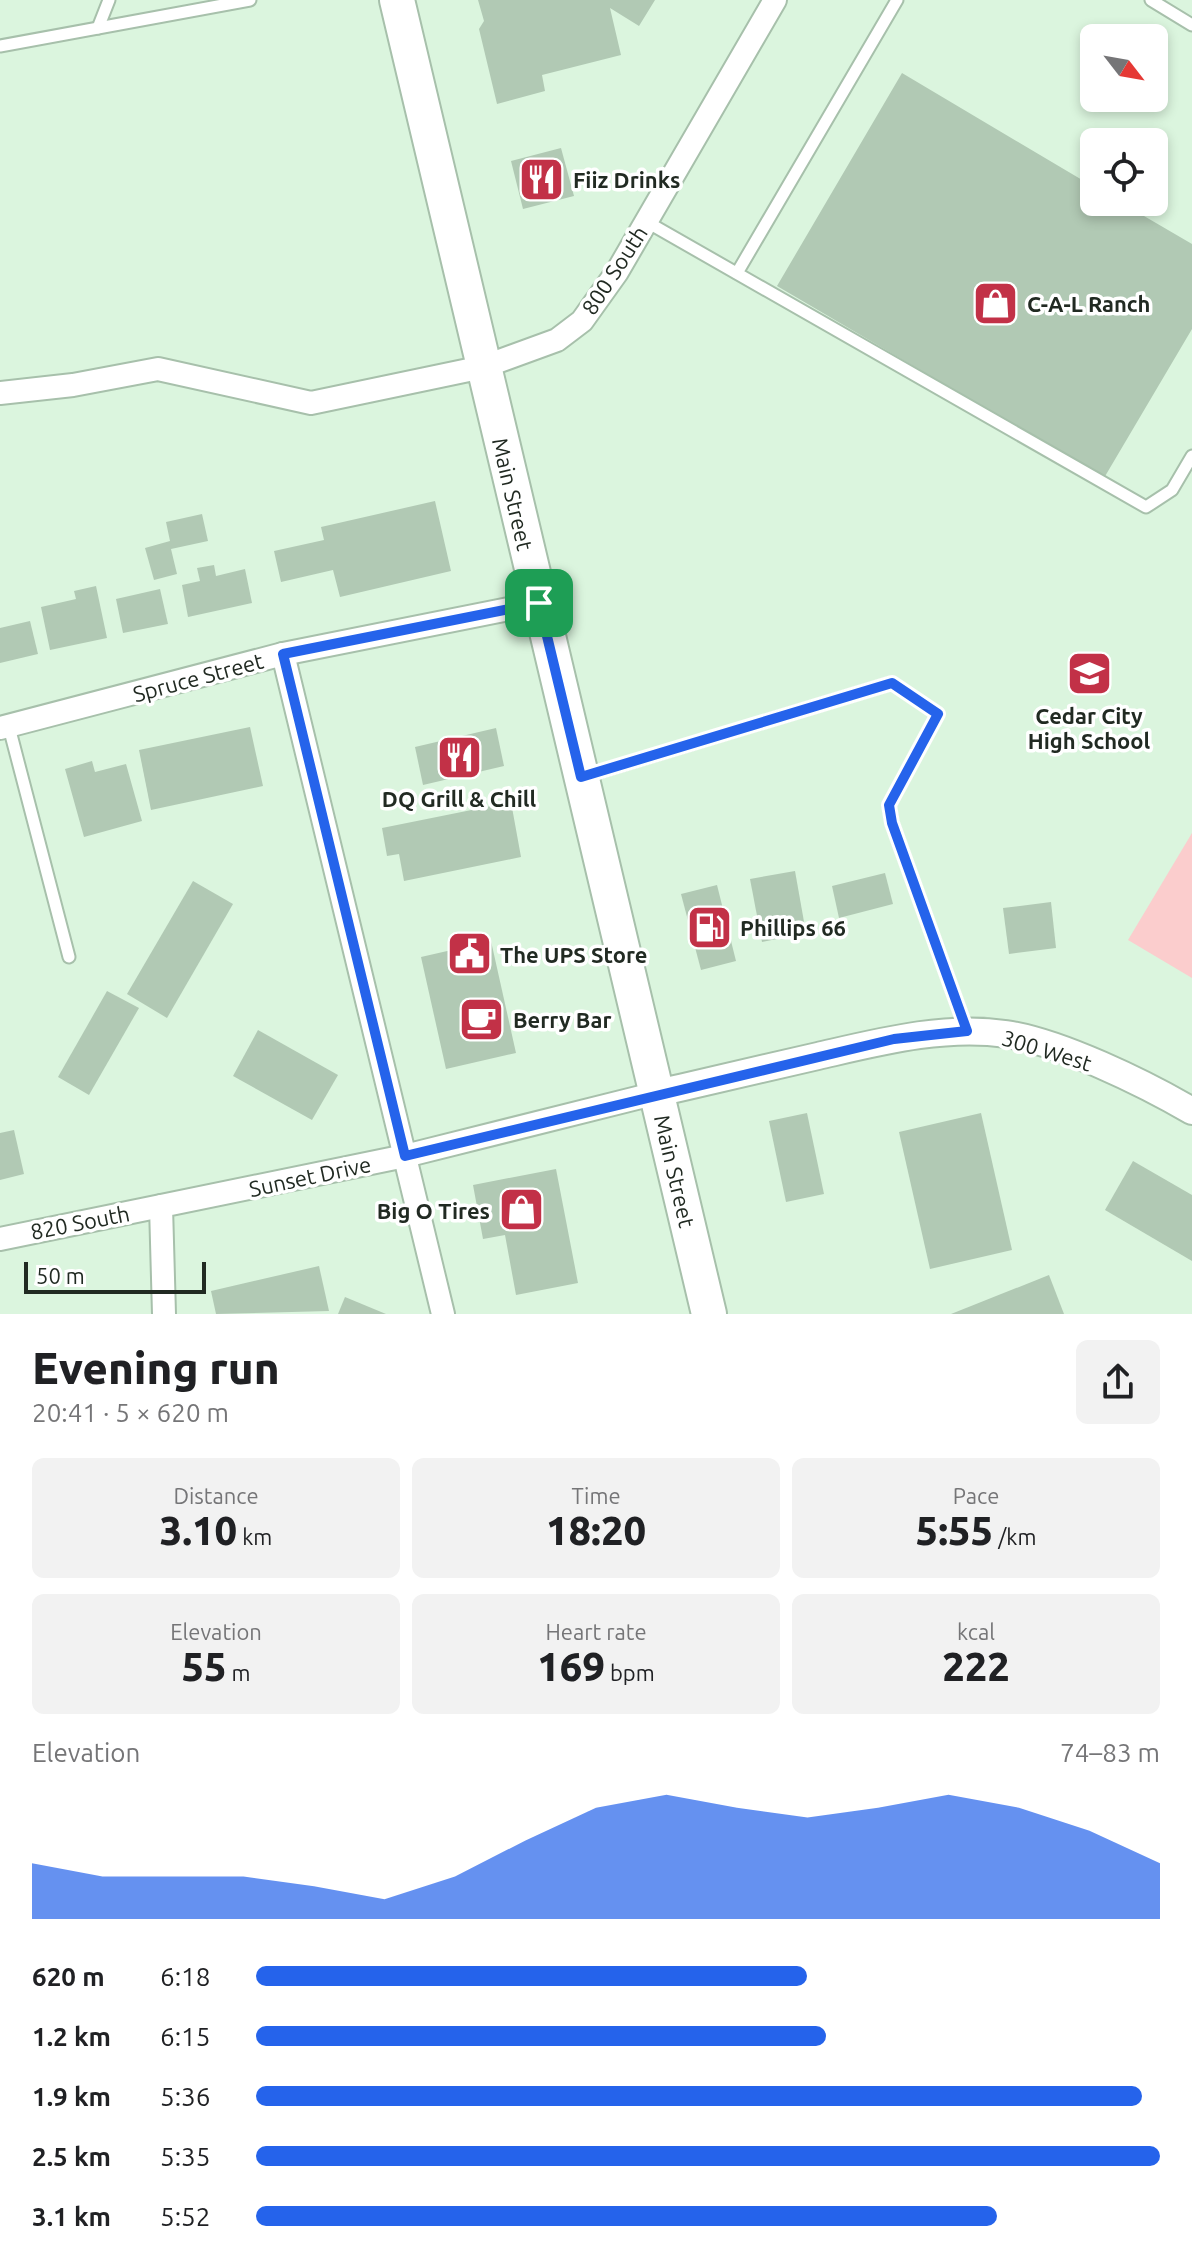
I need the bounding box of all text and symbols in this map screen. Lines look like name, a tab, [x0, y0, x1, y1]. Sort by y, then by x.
north arrow	[1080, 24, 1168, 112]
map controls	[1080, 24, 1168, 216]
button: locate	[1080, 128, 1168, 216]
restaurant icon: Fiiz Drinks	[518, 155, 566, 203]
place label: Fiiz Drinks	[573, 167, 680, 192]
street label: 800 South	[576, 221, 652, 319]
shop icon: C-A-L Ranch	[972, 279, 1020, 327]
place label: C-A-L Ranch	[1027, 291, 1150, 316]
street label: Main Street	[488, 435, 538, 553]
pin	[505, 569, 573, 637]
icon: arrive	[517, 581, 561, 625]
street label: Spruce Street	[130, 647, 266, 706]
school or university icon: Cedar City High School	[1065, 650, 1113, 698]
place label: Cedar City High School	[1028, 703, 1151, 753]
restaurant icon: DQ Grill & Chill	[435, 733, 483, 781]
place label: DQ Grill & Chill	[382, 786, 536, 811]
fuel station icon: Phillips 66	[685, 903, 733, 951]
place label: Phillips 66	[740, 915, 846, 940]
public building icon: The UPS Store	[445, 930, 493, 978]
place label: The UPS Store	[500, 942, 647, 967]
cafe icon: Berry Bar	[458, 995, 506, 1043]
place label: Berry Bar	[513, 1007, 611, 1032]
street label: 300 West	[999, 1025, 1095, 1076]
street label: Main Street	[650, 1112, 700, 1230]
street label: Sunset Drive	[247, 1151, 373, 1201]
shop icon: Big O Tires	[497, 1186, 545, 1234]
place label: Big O Tires	[377, 1198, 490, 1223]
street label: 820 South	[28, 1200, 132, 1244]
scale bar	[24, 1258, 206, 1294]
text: 50 m	[36, 1263, 85, 1288]
button: share	[1076, 1340, 1160, 1424]
text: Evening run	[32, 1343, 280, 1392]
text: 20:41 · 5 × 620 m	[32, 1398, 229, 1427]
text: Distance	[173, 1483, 259, 1508]
text: Time	[571, 1483, 621, 1508]
text: Pace	[953, 1483, 999, 1508]
text: 3.10	[160, 1508, 237, 1553]
text: 18:20	[546, 1508, 646, 1553]
text: 5:55	[916, 1508, 993, 1553]
text: km	[237, 1524, 272, 1549]
text: /km	[993, 1524, 1036, 1549]
text: Elevation	[170, 1619, 262, 1644]
text: Heart rate	[545, 1619, 647, 1644]
text: kcal	[957, 1619, 995, 1644]
text: 55	[181, 1644, 227, 1689]
text: 169	[537, 1644, 605, 1689]
text: 222	[942, 1644, 1010, 1689]
text: m	[227, 1660, 251, 1685]
text: bpm	[605, 1660, 655, 1685]
text: Elevation	[32, 1738, 140, 1767]
text: 74–83 m	[1060, 1738, 1160, 1767]
text: 620 m	[32, 1962, 105, 1991]
text: 6:18	[160, 1962, 210, 1991]
text: 1.2 km	[32, 2022, 111, 2051]
text: 6:15	[160, 2022, 210, 2051]
text: 1.9 km	[32, 2082, 111, 2111]
text: 5:36	[160, 2082, 210, 2111]
text: 2.5 km	[32, 2142, 111, 2171]
text: 5:35	[160, 2142, 210, 2171]
text: 3.1 km	[32, 2202, 111, 2231]
text: 5:52	[160, 2202, 210, 2231]

